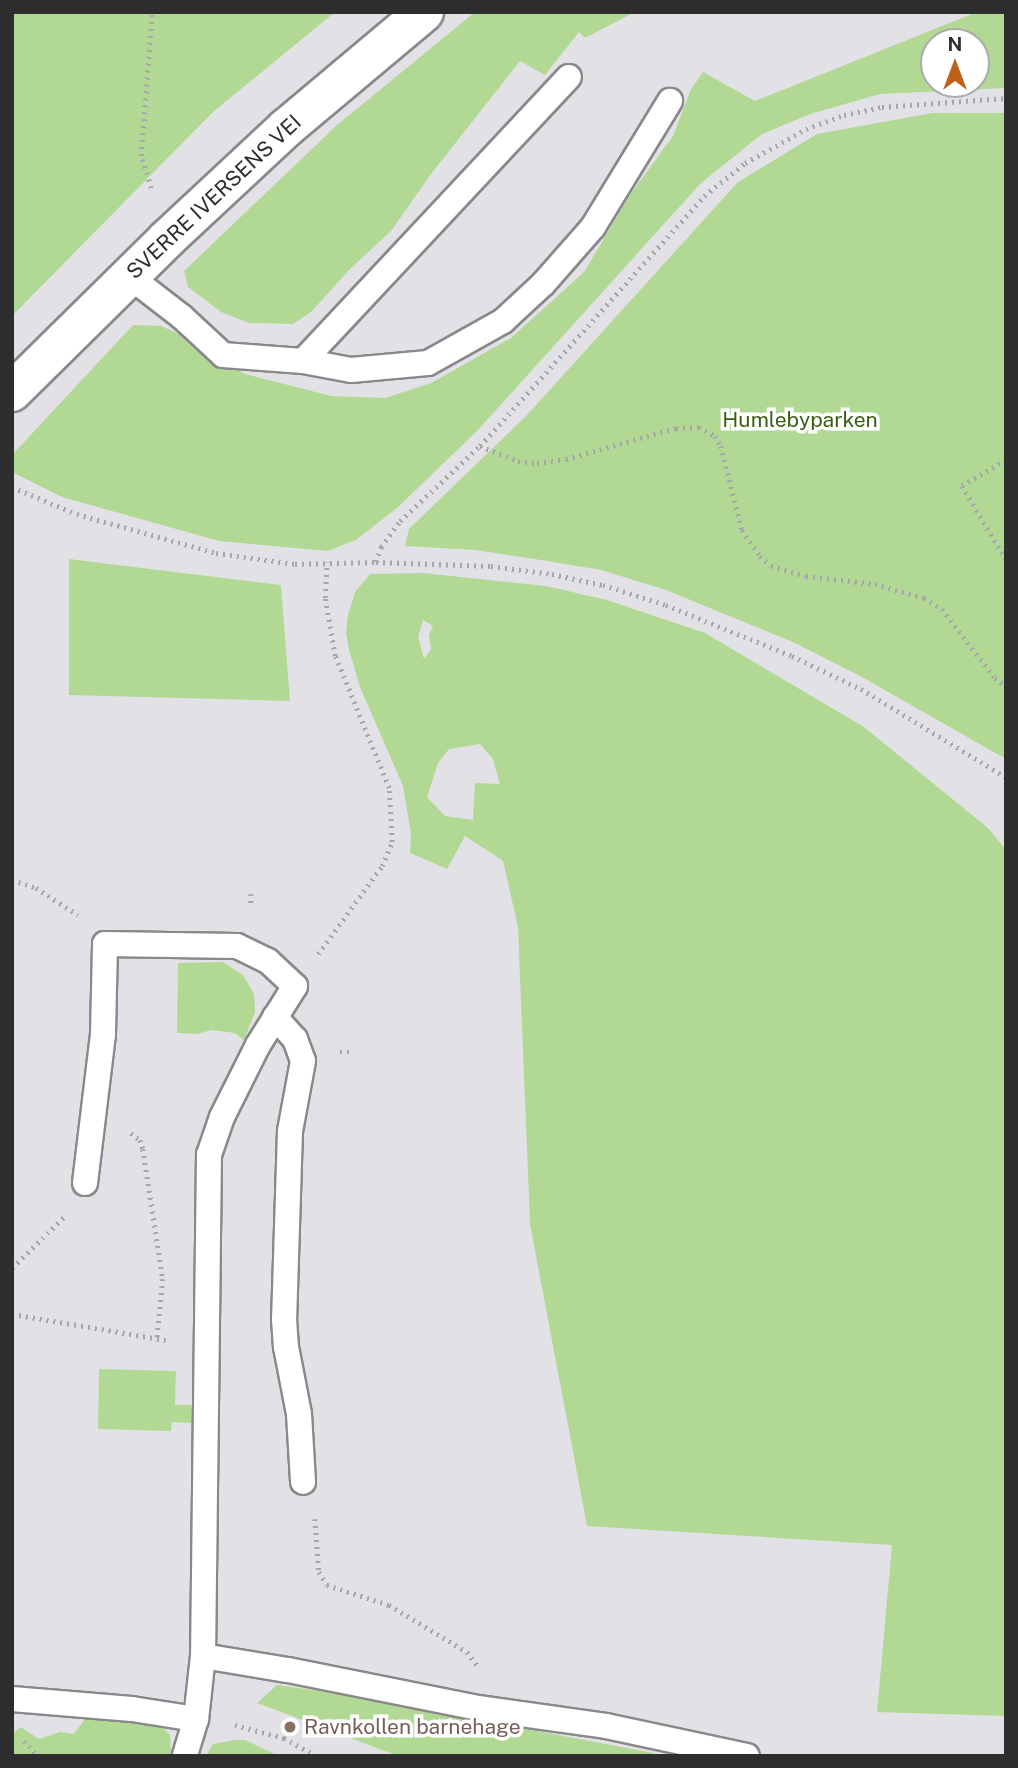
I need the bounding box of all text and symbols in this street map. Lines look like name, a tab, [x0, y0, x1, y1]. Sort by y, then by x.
north arrow	[920, 28, 990, 98]
text: N	[948, 33, 962, 55]
street label: SVERRE IVERSENS VEI	[121, 109, 307, 285]
park label: Humlebyparken	[722, 407, 878, 433]
place label: Ravnkollen barnehage	[304, 1714, 521, 1740]
marker: Ravnkollen barnehage	[282, 1719, 298, 1735]

